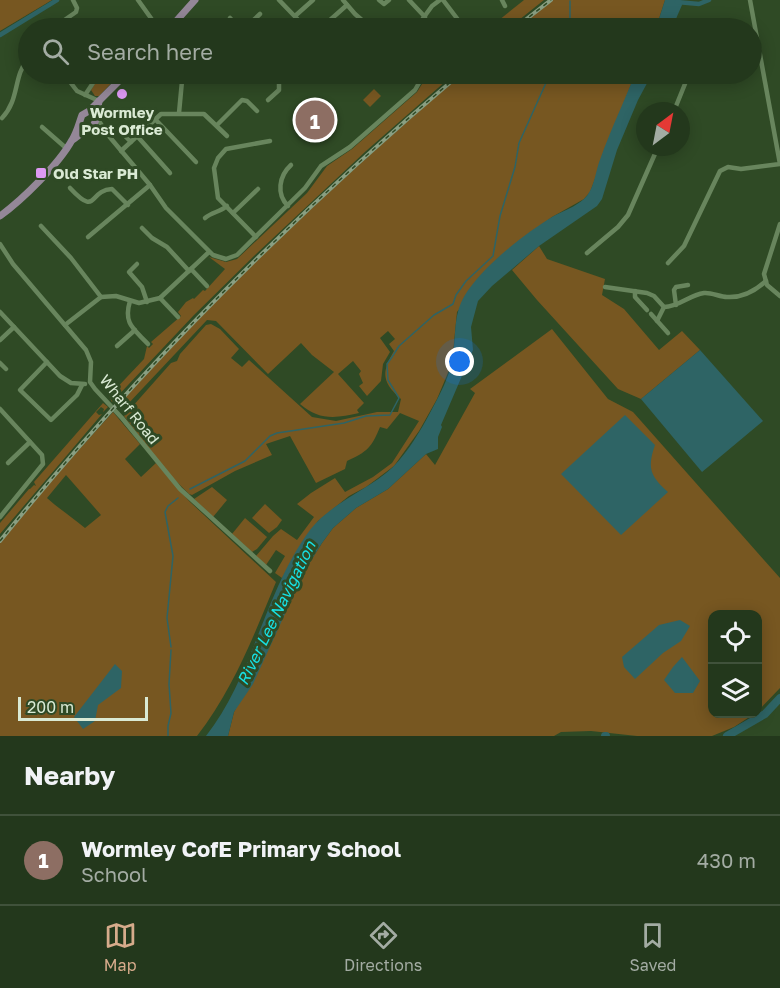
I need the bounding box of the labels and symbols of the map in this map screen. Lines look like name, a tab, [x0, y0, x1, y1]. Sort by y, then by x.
marker: Wormley Post Office	[115, 87, 129, 101]
pin: 1	[296, 98, 334, 142]
north arrow	[636, 102, 690, 156]
place label: Wormley Post Office	[81, 103, 163, 138]
place label: Old Star PH	[53, 164, 138, 182]
marker: Old Star PH	[34, 166, 48, 180]
your location	[445, 347, 474, 376]
street label: Wharf Road	[97, 371, 163, 447]
water label: River Lee Navigation	[232, 537, 320, 688]
scale bar	[18, 694, 148, 722]

